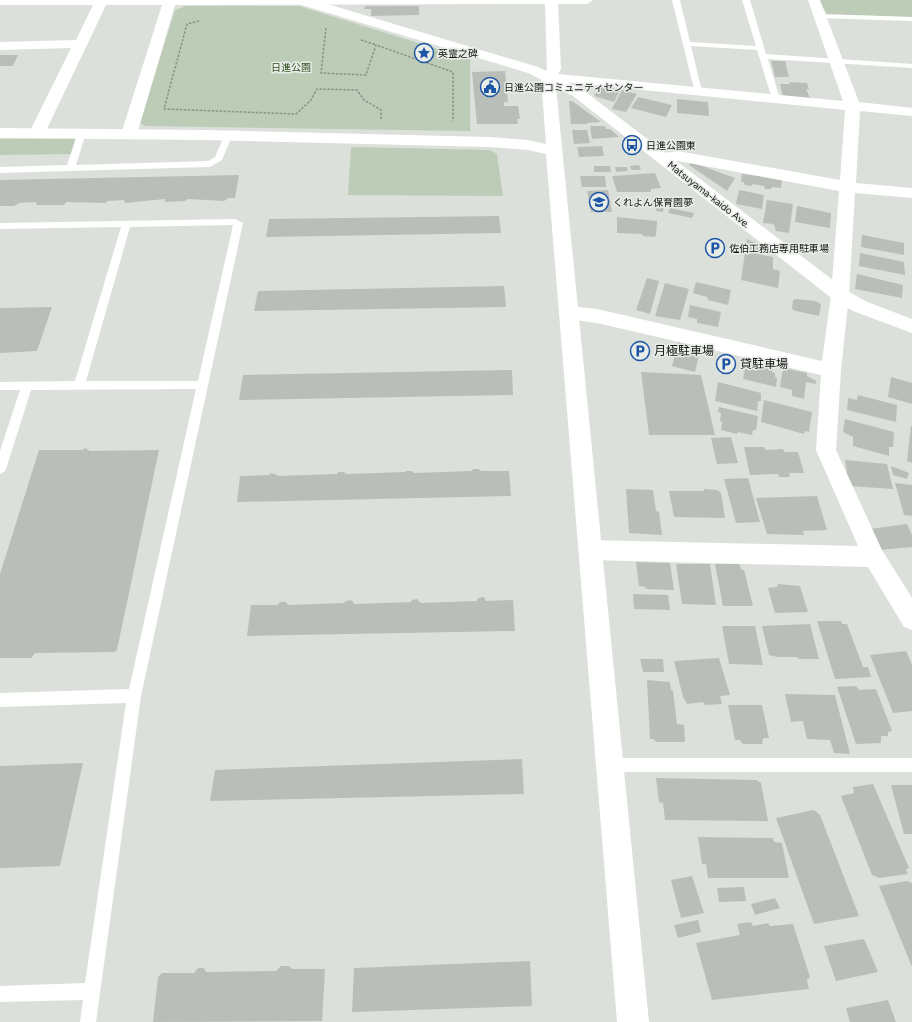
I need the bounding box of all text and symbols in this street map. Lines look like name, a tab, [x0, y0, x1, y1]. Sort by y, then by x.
place icon: 英霊之碑	[413, 42, 435, 64]
place label: 英霊之碑	[438, 47, 478, 60]
park label: 日進公園	[271, 61, 311, 74]
public building icon: 日進公園コミュニティセンター	[479, 76, 501, 98]
place label: 日進公園コミュニティセンター	[504, 81, 643, 94]
bus stop icon: 日進公園東	[621, 134, 643, 156]
place label: 日進公園東	[646, 139, 696, 152]
street label: Matsuyama-kaido Ave.	[665, 158, 753, 231]
school or university icon: くれよん保育園夢	[588, 191, 610, 213]
place label: くれよん保育園夢	[613, 196, 693, 209]
parking icon: 佐伯工務店専用駐車場	[704, 237, 726, 259]
place label: 佐伯工務店専用駐車場	[729, 242, 829, 255]
parking icon: 月極駐車場	[629, 340, 651, 362]
place label: 月極駐車場	[654, 344, 714, 358]
parking icon: 貸駐車場	[715, 353, 737, 375]
place label: 貸駐車場	[740, 357, 788, 371]

